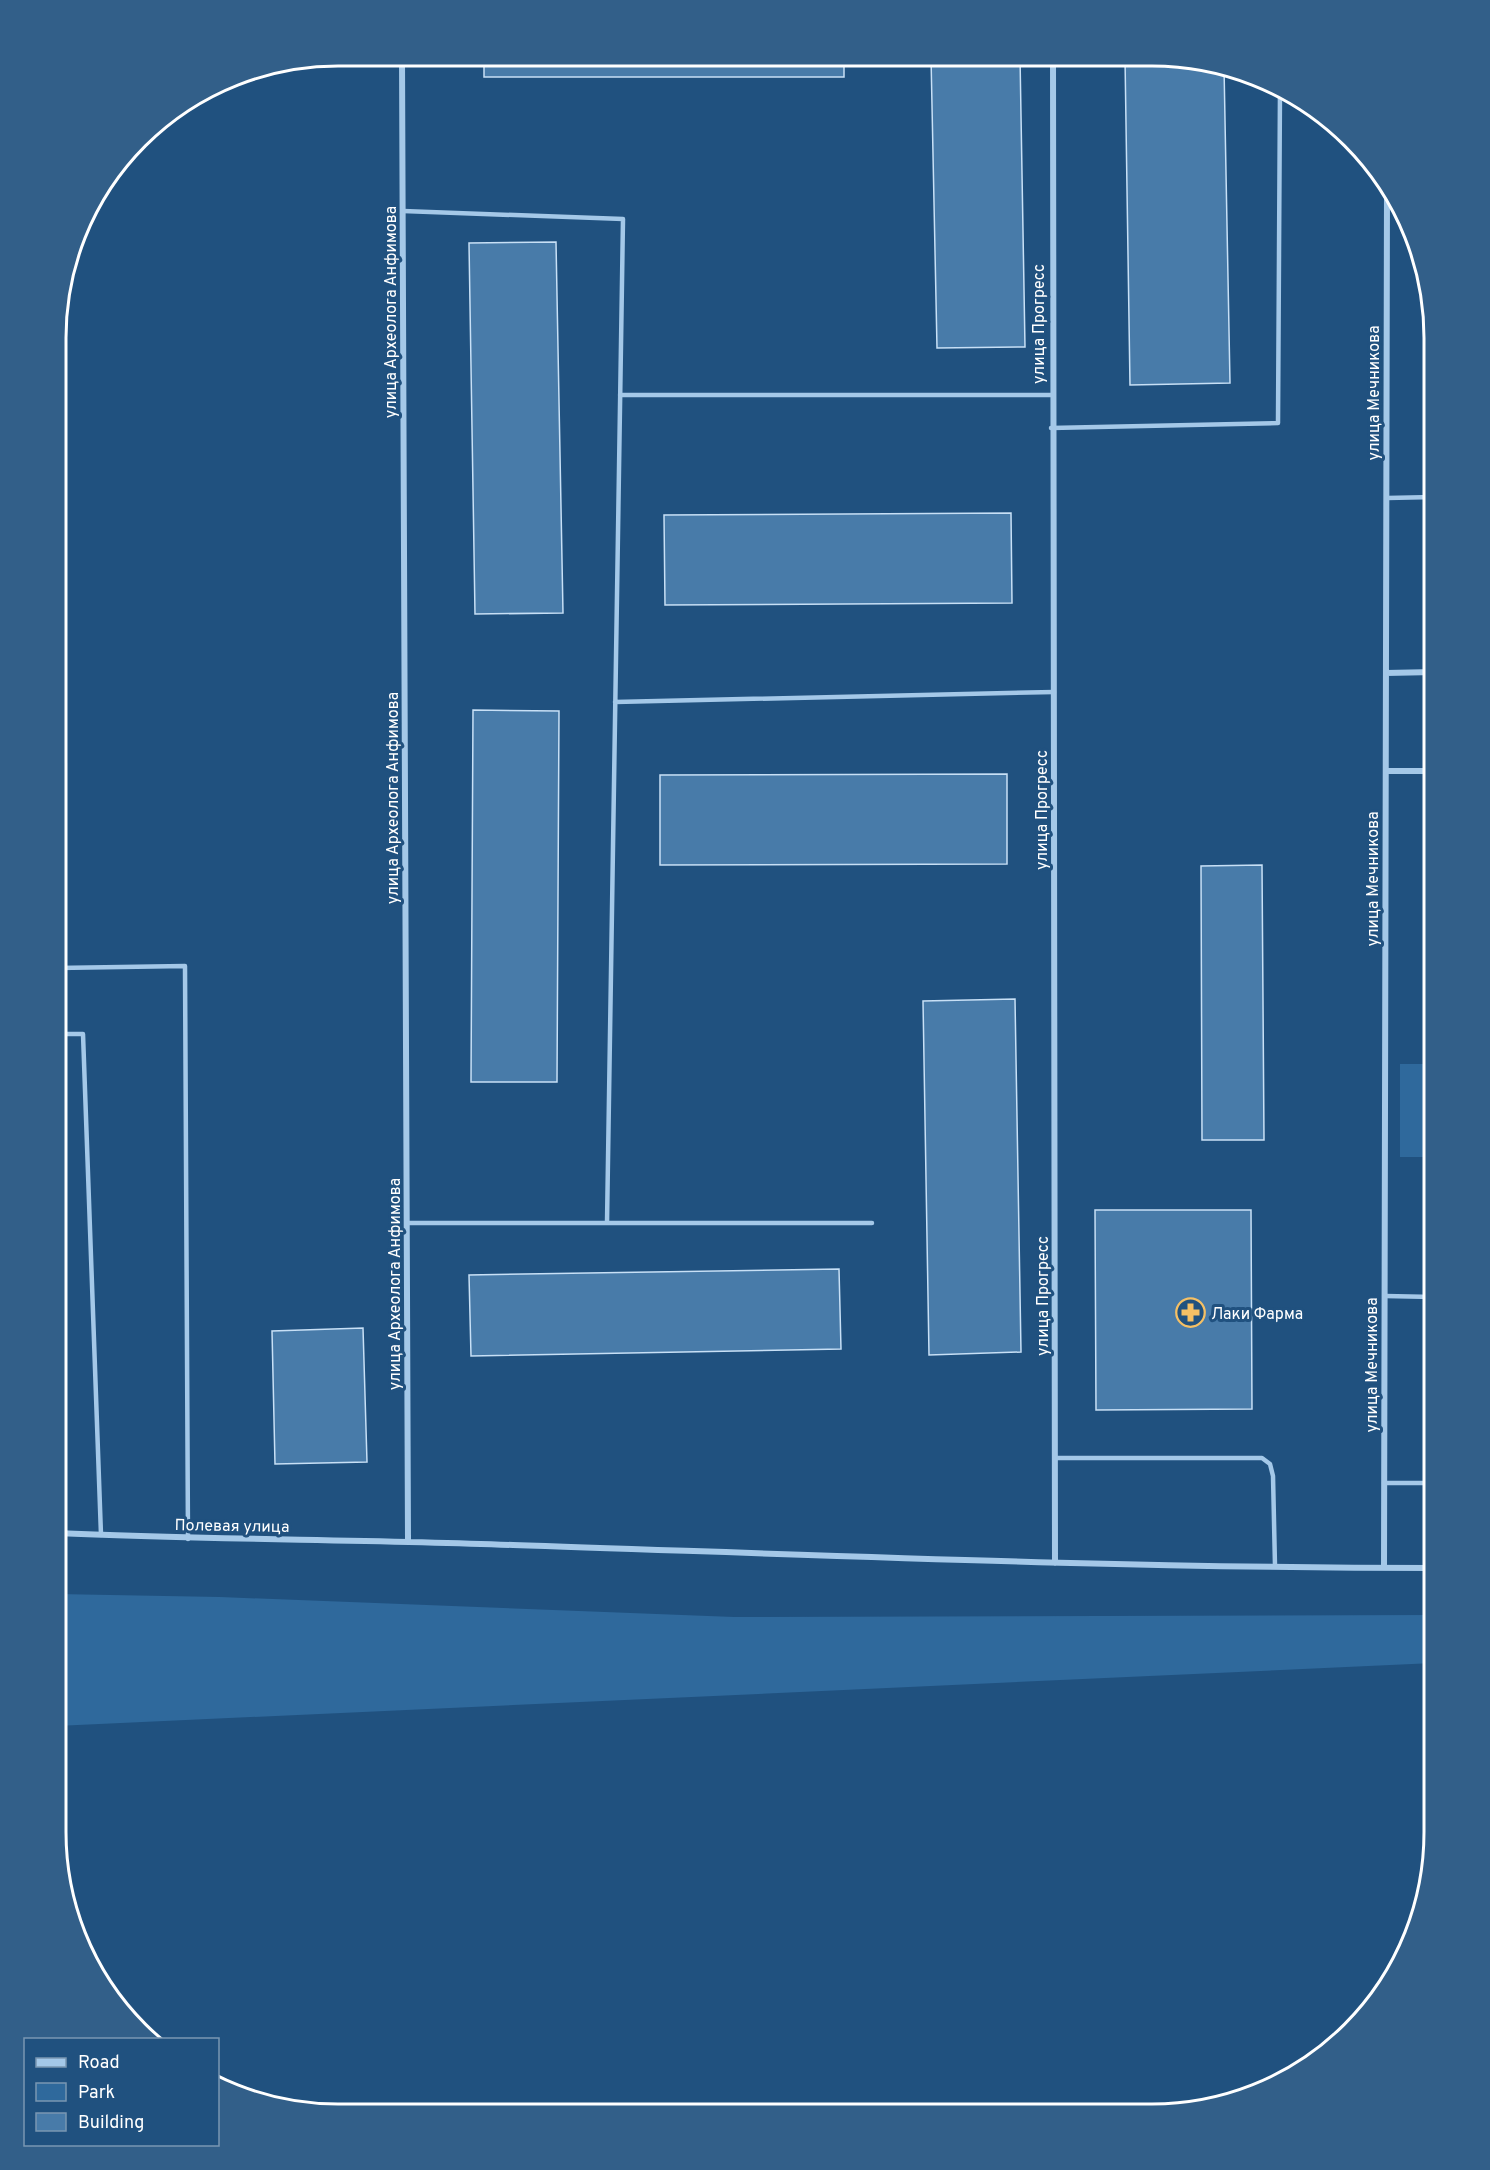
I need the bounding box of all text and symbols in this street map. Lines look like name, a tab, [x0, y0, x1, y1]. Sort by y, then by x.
street label: улица Археолога Анфимова	[382, 206, 402, 418]
street label: улица Прогресс	[1030, 264, 1050, 384]
street label: улица Мечникова	[1365, 325, 1385, 461]
street label: улица Археолога Анфимова	[384, 692, 404, 904]
street label: улица Прогресс	[1033, 750, 1053, 870]
street label: улица Мечникова	[1364, 811, 1384, 947]
street label: улица Археолога Анфимова	[386, 1178, 406, 1390]
street label: улица Прогресс	[1034, 1236, 1054, 1356]
pharmacy icon: Лаки Фарма	[1174, 1297, 1206, 1329]
street label: улица Мечникова	[1363, 1297, 1383, 1433]
place label: Лаки Фарма	[1211, 1305, 1303, 1325]
street label: Полевая улица	[174, 1516, 290, 1538]
legend	[24, 2038, 219, 2146]
text: Road	[78, 2052, 120, 2075]
text: Park	[78, 2082, 115, 2105]
text: Building	[78, 2112, 144, 2135]

